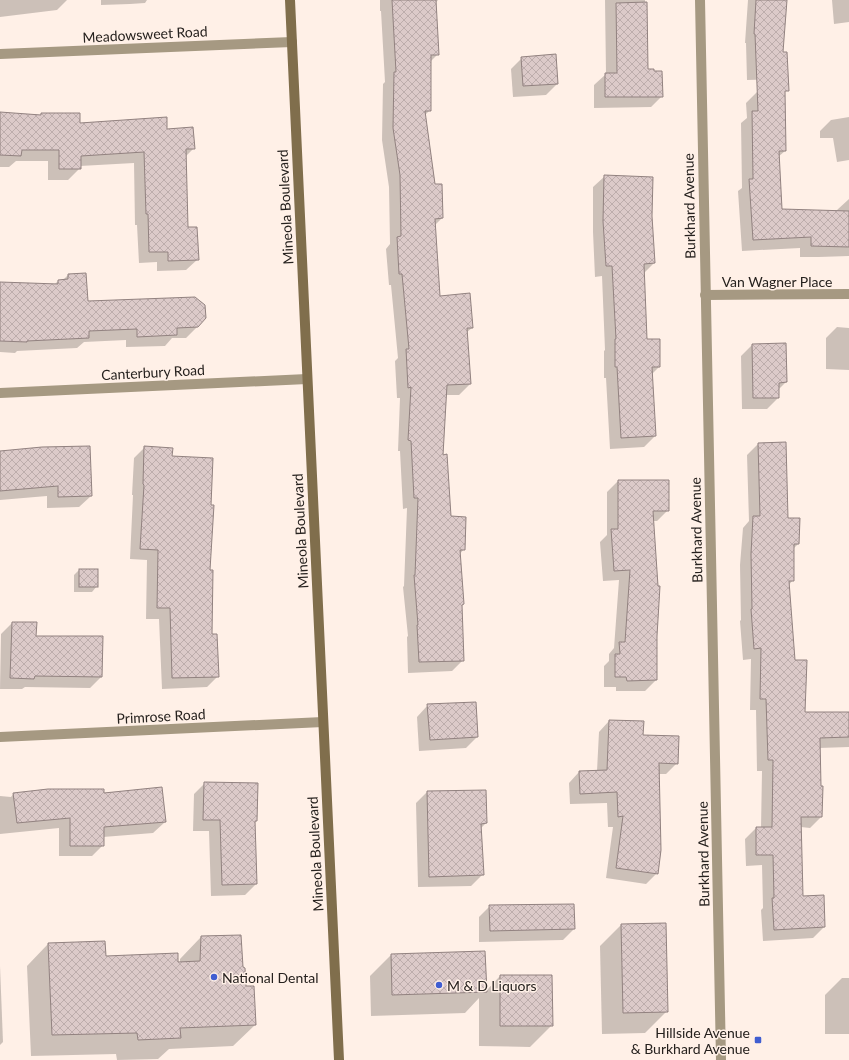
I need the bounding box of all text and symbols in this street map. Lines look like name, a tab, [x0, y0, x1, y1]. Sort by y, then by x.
street label: Meadowsweet Road	[82, 22, 208, 46]
street label: Mineola Boulevard	[273, 149, 297, 265]
street label: Burkhard Avenue	[680, 153, 698, 259]
street label: Van Wagner Place	[722, 273, 832, 290]
street label: Canterbury Road	[101, 361, 205, 383]
street label: Mineola Boulevard	[288, 473, 312, 589]
street label: Burkhard Avenue	[687, 477, 705, 583]
street label: Primrose Road	[116, 705, 206, 727]
street label: Mineola Boulevard	[303, 796, 327, 912]
street label: Burkhard Avenue	[694, 801, 712, 907]
place label: National Dental	[222, 969, 319, 986]
marker: National Dental	[209, 972, 219, 982]
place label: M & D Liquors	[447, 977, 537, 994]
marker: M & D Liquors	[434, 980, 444, 990]
place label: Hillside Avenue & Burkhard Avenue	[631, 1024, 750, 1057]
marker: Hillside Avenue & Burkhard Avenue	[753, 1035, 763, 1045]

